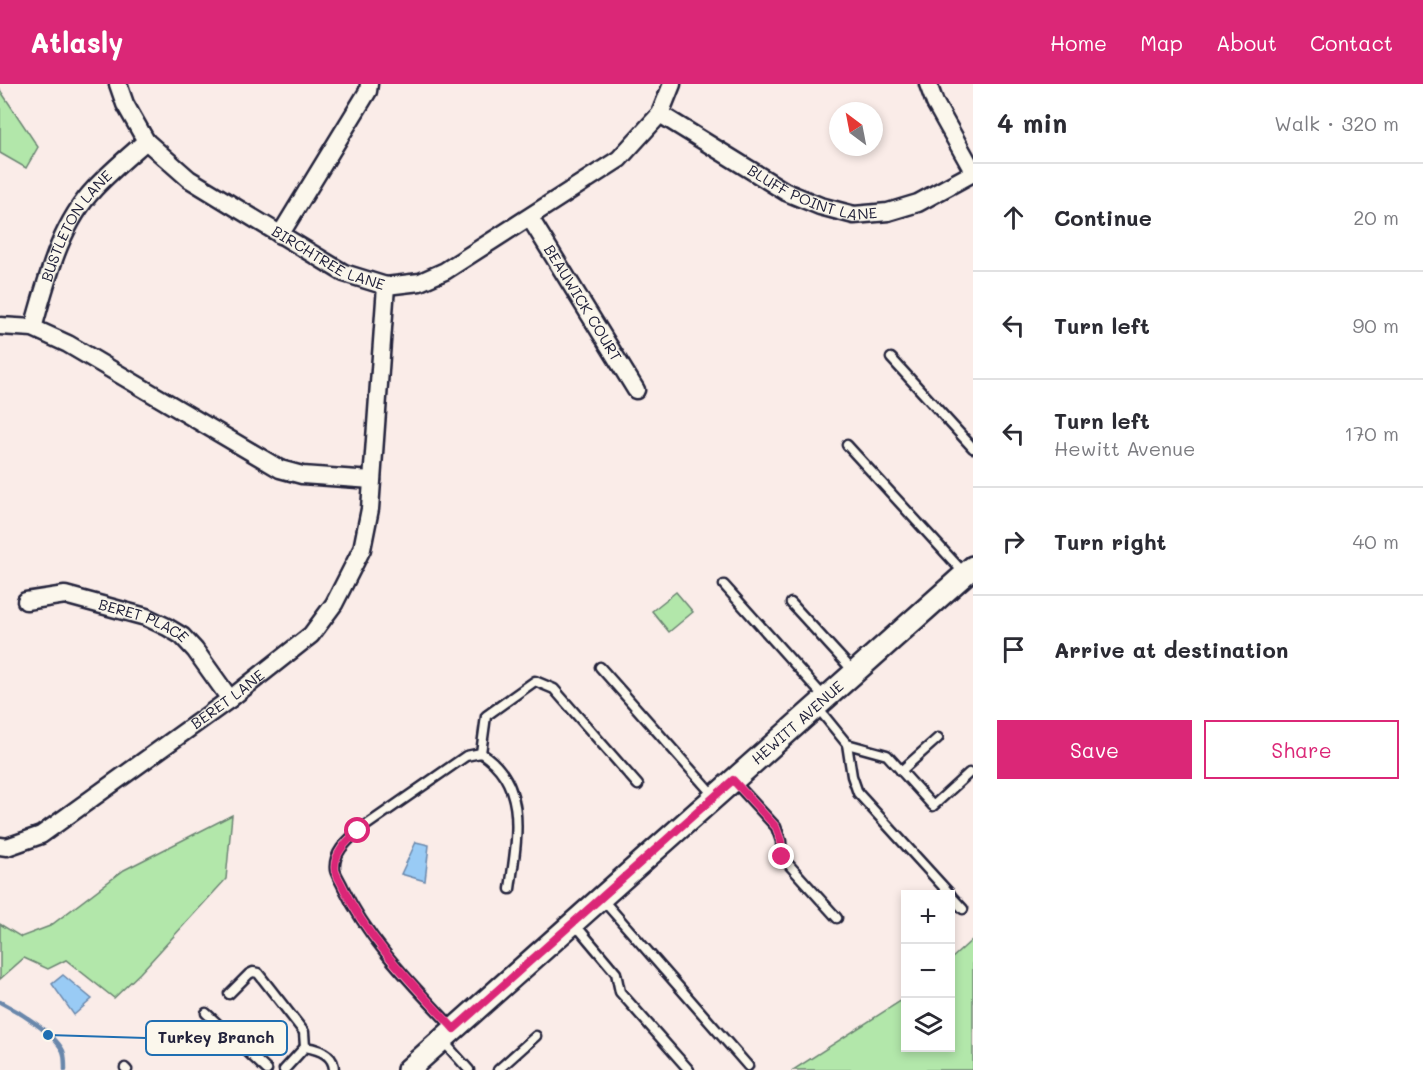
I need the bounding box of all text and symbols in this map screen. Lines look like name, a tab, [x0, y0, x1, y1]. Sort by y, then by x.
text: Atlasly	[30, 24, 124, 60]
text: Home	[1050, 29, 1107, 56]
text: Map	[1140, 29, 1183, 56]
text: About	[1216, 29, 1277, 56]
text: Contact	[1310, 29, 1393, 56]
north arrow	[829, 102, 883, 156]
text: 4 min	[997, 106, 1067, 140]
text: Walk · 320 m	[1274, 110, 1399, 136]
street label: BLUFF POINT LANE	[744, 160, 878, 225]
street label: BUSTLETON LANE	[36, 165, 116, 284]
icon: ahead	[997, 201, 1030, 234]
text: Continue	[1054, 203, 1152, 232]
text: 20 m	[1353, 204, 1399, 230]
street label: BIRCHTREE LANE	[268, 221, 388, 294]
street label: BEAUWICK COURT	[540, 241, 627, 365]
icon: left	[997, 309, 1030, 342]
text: Turn left	[1054, 311, 1150, 340]
text: 90 m	[1353, 312, 1399, 338]
text: Turn left	[1054, 406, 1150, 435]
icon: left	[997, 417, 1030, 450]
text: 170 m	[1344, 420, 1399, 446]
text: Hewitt Avenue	[1054, 435, 1195, 461]
icon: right	[997, 525, 1030, 558]
text: Turn right	[1054, 527, 1166, 556]
text: 40 m	[1353, 528, 1399, 554]
street label: BERET PLACE	[96, 594, 194, 646]
icon: arrive	[997, 633, 1030, 666]
text: Arrive at destination	[1054, 635, 1289, 664]
street label: BERET LANE	[187, 664, 269, 733]
street label: HEWITT AVENUE	[747, 676, 848, 768]
button: Save	[997, 720, 1192, 779]
button: Share	[1204, 720, 1399, 779]
route start	[344, 817, 370, 843]
route end	[768, 843, 794, 869]
map controls	[901, 890, 955, 1052]
button: +	[901, 890, 955, 944]
button: −	[901, 944, 955, 998]
button: layers	[901, 998, 955, 1052]
callout: Turkey Branch	[146, 1021, 287, 1055]
text: Turkey Branch	[158, 1026, 274, 1047]

